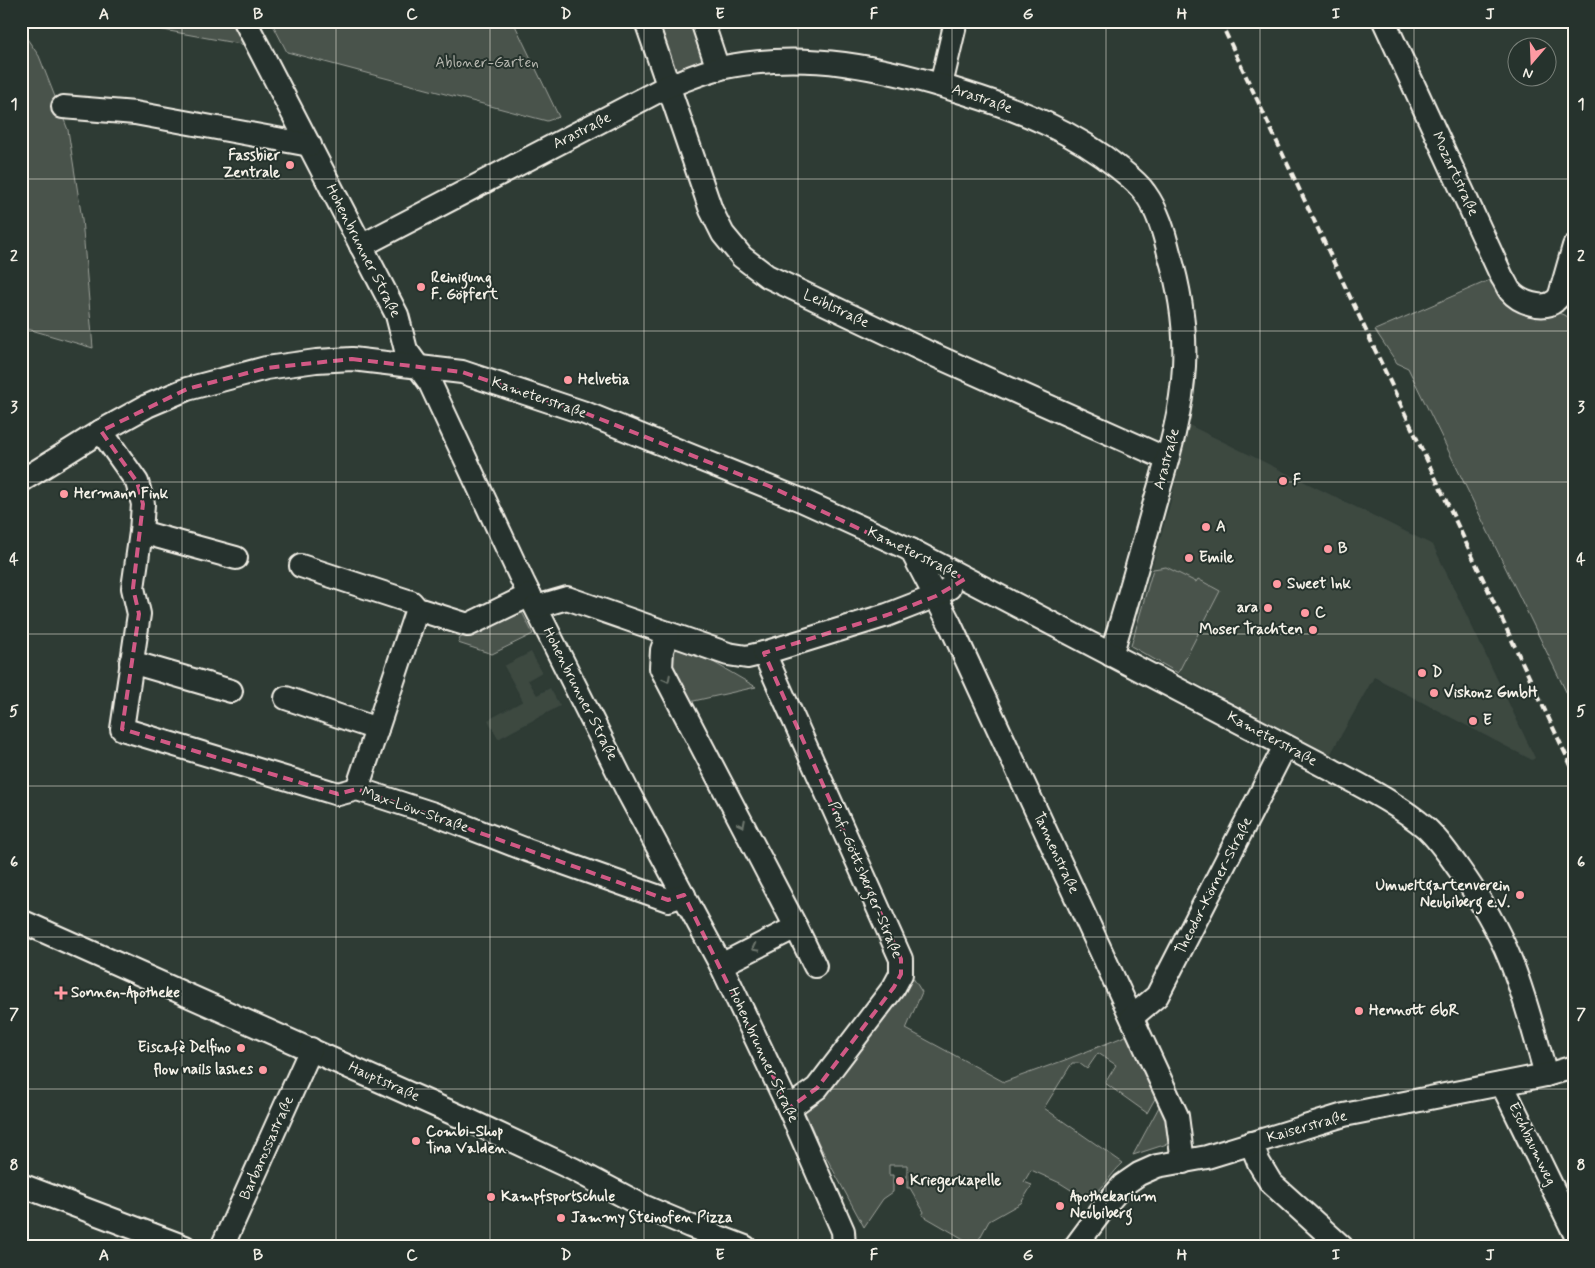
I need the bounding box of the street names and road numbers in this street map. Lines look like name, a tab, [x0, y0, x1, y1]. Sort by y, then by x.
street label: Arastraße	[949, 79, 1015, 119]
street label: Arastraße	[549, 108, 615, 154]
street label: Mozartstraße	[1427, 129, 1483, 219]
street label: Hohenbrunner Straße	[321, 181, 405, 321]
street label: Leiblstraße	[800, 285, 872, 333]
street label: Kameterstraße	[489, 372, 589, 424]
street label: Arastraße	[1149, 426, 1185, 492]
street label: Kameterstraße	[864, 522, 962, 584]
street label: Hohenbrunner Straße	[538, 624, 622, 764]
street label: Kameterstraße	[1223, 707, 1321, 771]
street label: Max-Löw-Straße	[359, 782, 471, 838]
street label: Prof.-Göttsberger-Straße	[822, 799, 907, 962]
street label: Tannenstraße	[1028, 809, 1084, 897]
street label: Theodor-Körner-Straße	[1171, 814, 1257, 958]
street label: Hohenbrunner Straße	[723, 984, 803, 1126]
street label: Hauptstraße	[345, 1057, 423, 1107]
street label: Barbarossastraße	[235, 1093, 299, 1203]
street label: Eschbaumweg	[1503, 1099, 1561, 1189]
street label: Kaiserstraße	[1265, 1106, 1349, 1148]

